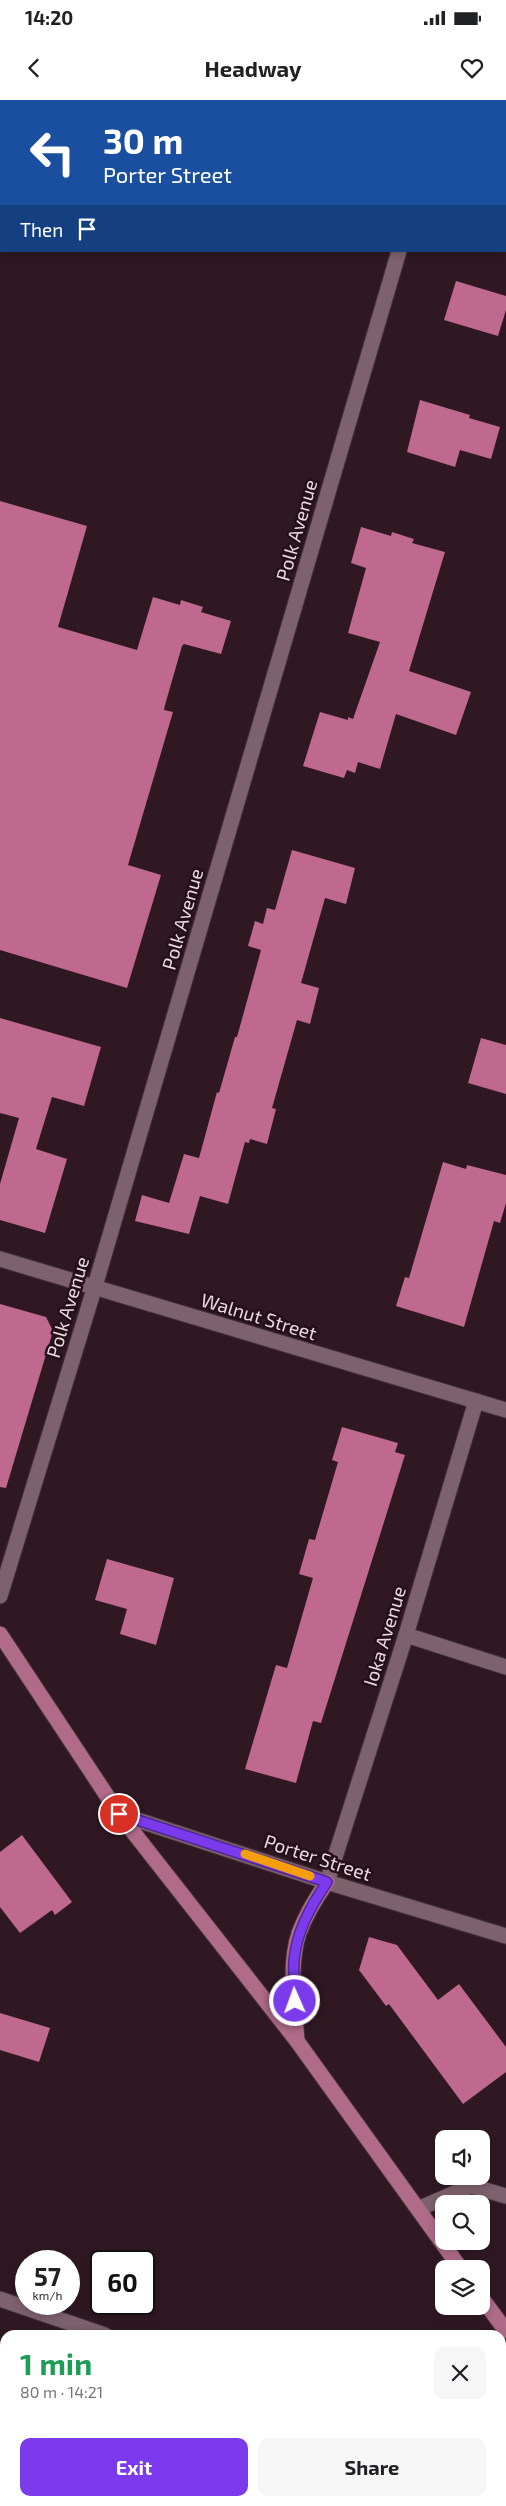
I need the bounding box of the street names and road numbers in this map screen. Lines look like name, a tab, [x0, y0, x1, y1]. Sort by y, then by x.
street label: Polk Avenue	[271, 477, 321, 583]
street label: Polk Avenue	[157, 866, 207, 972]
street label: Polk Avenue	[41, 1254, 93, 1360]
street label: Walnut Street	[198, 1287, 320, 1345]
street label: Ioka Avenue	[358, 1583, 410, 1689]
street label: Porter Street	[262, 1829, 374, 1885]

